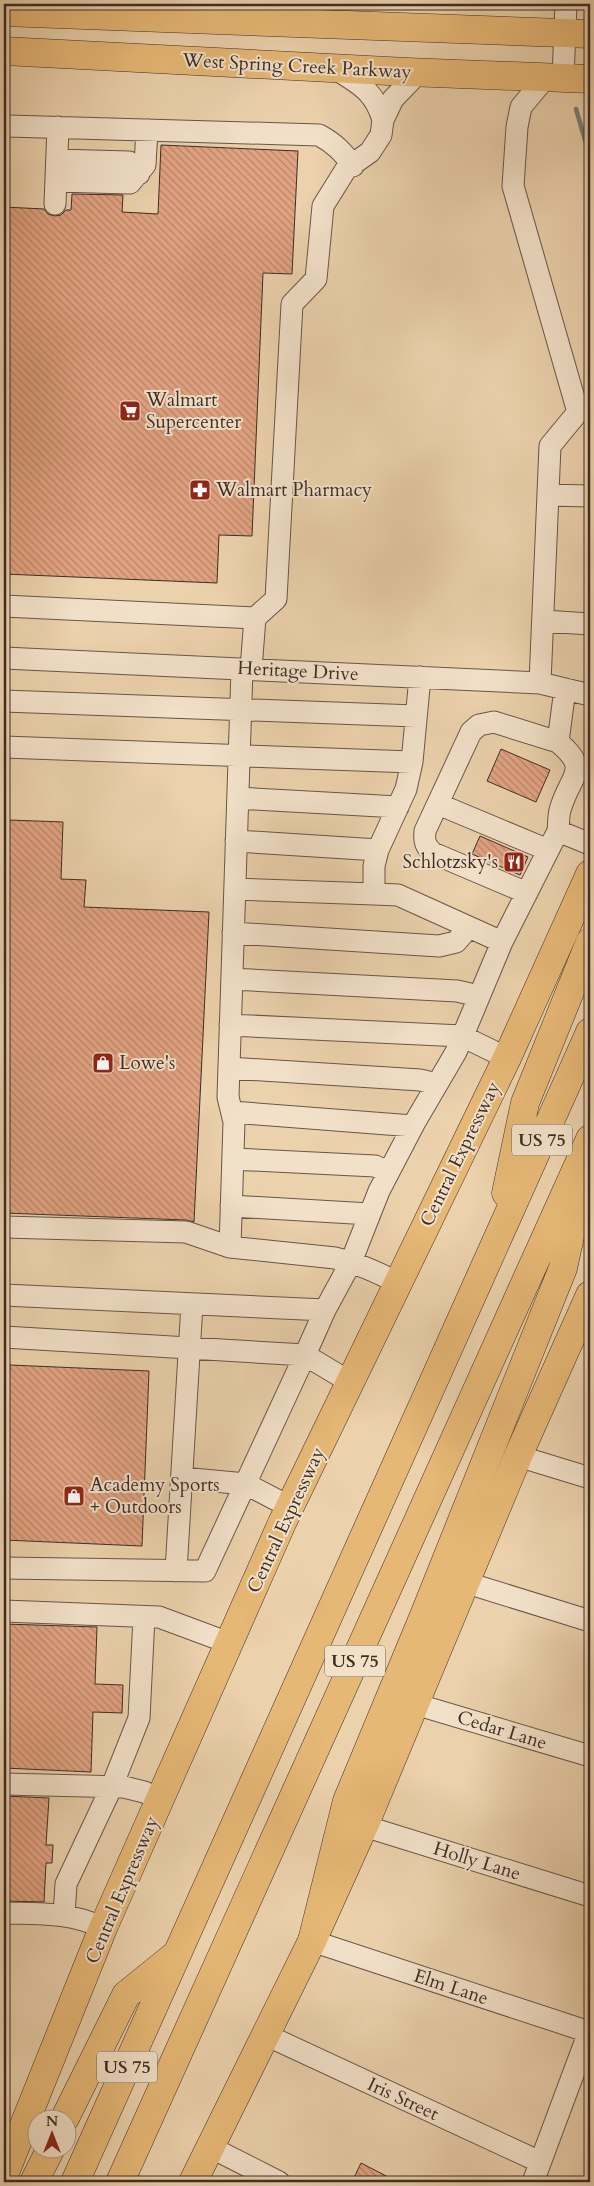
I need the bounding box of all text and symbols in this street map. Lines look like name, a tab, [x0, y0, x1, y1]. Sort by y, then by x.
street label: West Spring Creek Parkway	[181, 47, 412, 85]
place label: Walmart Supercenter	[145, 387, 241, 435]
supermarket icon: Walmart Supercenter	[118, 399, 142, 423]
place label: Walmart Pharmacy	[215, 477, 372, 503]
pharmacy icon: Walmart Pharmacy	[188, 478, 212, 502]
street label: Heritage Drive	[237, 655, 359, 687]
place label: Schlotzsky's	[403, 849, 498, 875]
restaurant icon: Schlotzsky's	[502, 850, 526, 874]
place label: Lowe's	[119, 1050, 175, 1076]
shop icon: Lowe's	[91, 1051, 115, 1075]
street label: Central Expressway	[414, 1077, 506, 1231]
road number: US 75	[512, 1124, 572, 1156]
street label: Central Expressway	[241, 1443, 331, 1597]
place label: Academy Sports + Outdoors	[90, 1472, 220, 1520]
shop icon: Academy Sports + Outdoors	[62, 1484, 86, 1508]
road number: US 75	[325, 1645, 385, 1676]
street label: Cedar Lane	[454, 1704, 550, 1756]
street label: Central Expressway	[79, 1812, 165, 1968]
street label: Holly Lane	[430, 1835, 524, 1887]
street label: Elm Lane	[410, 1963, 492, 2011]
road number: US 75	[97, 2052, 157, 2082]
street label: Iris Street	[363, 2071, 443, 2127]
north arrow	[28, 2108, 78, 2158]
text: N	[46, 2112, 58, 2131]

